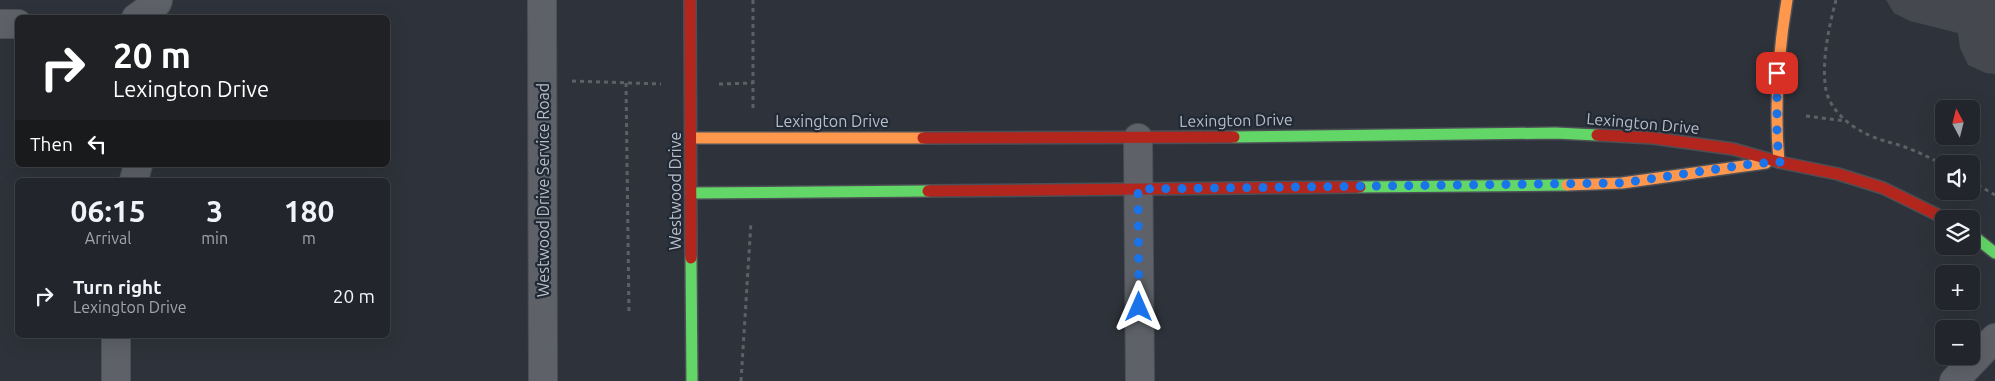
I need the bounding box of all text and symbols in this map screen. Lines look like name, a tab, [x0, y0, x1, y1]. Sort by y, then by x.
icon: right	[30, 35, 95, 100]
text: 20 m	[113, 35, 191, 75]
pin	[1756, 52, 1798, 94]
icon: arrive	[1763, 59, 1791, 87]
text: Lexington Drive	[113, 76, 269, 101]
street label: Westwood Drive Service Road	[534, 83, 552, 297]
north arrow	[1935, 100, 1980, 145]
map controls	[1935, 100, 1980, 365]
street label: Lexington Drive	[1586, 109, 1700, 137]
street label: Lexington Drive	[1179, 110, 1293, 130]
street label: Lexington Drive	[775, 112, 889, 130]
icon: left	[83, 130, 111, 158]
street label: Westwood Drive	[666, 132, 684, 250]
text: Then	[30, 133, 73, 155]
button: sound	[1935, 155, 1980, 200]
text: 06:15	[71, 194, 146, 228]
text: 3	[206, 194, 223, 228]
text: 180	[284, 194, 334, 228]
button: layers	[1935, 210, 1980, 255]
text: Arrival	[85, 229, 131, 247]
text: min	[201, 229, 228, 247]
text: m	[302, 229, 316, 247]
button: +	[1935, 265, 1980, 310]
text: Turn right	[73, 276, 161, 298]
position arrow	[1112, 280, 1164, 332]
icon: right	[30, 282, 58, 310]
text: 20 m	[333, 285, 375, 307]
text: Lexington Drive	[73, 298, 187, 316]
button: −	[1935, 320, 1980, 365]

